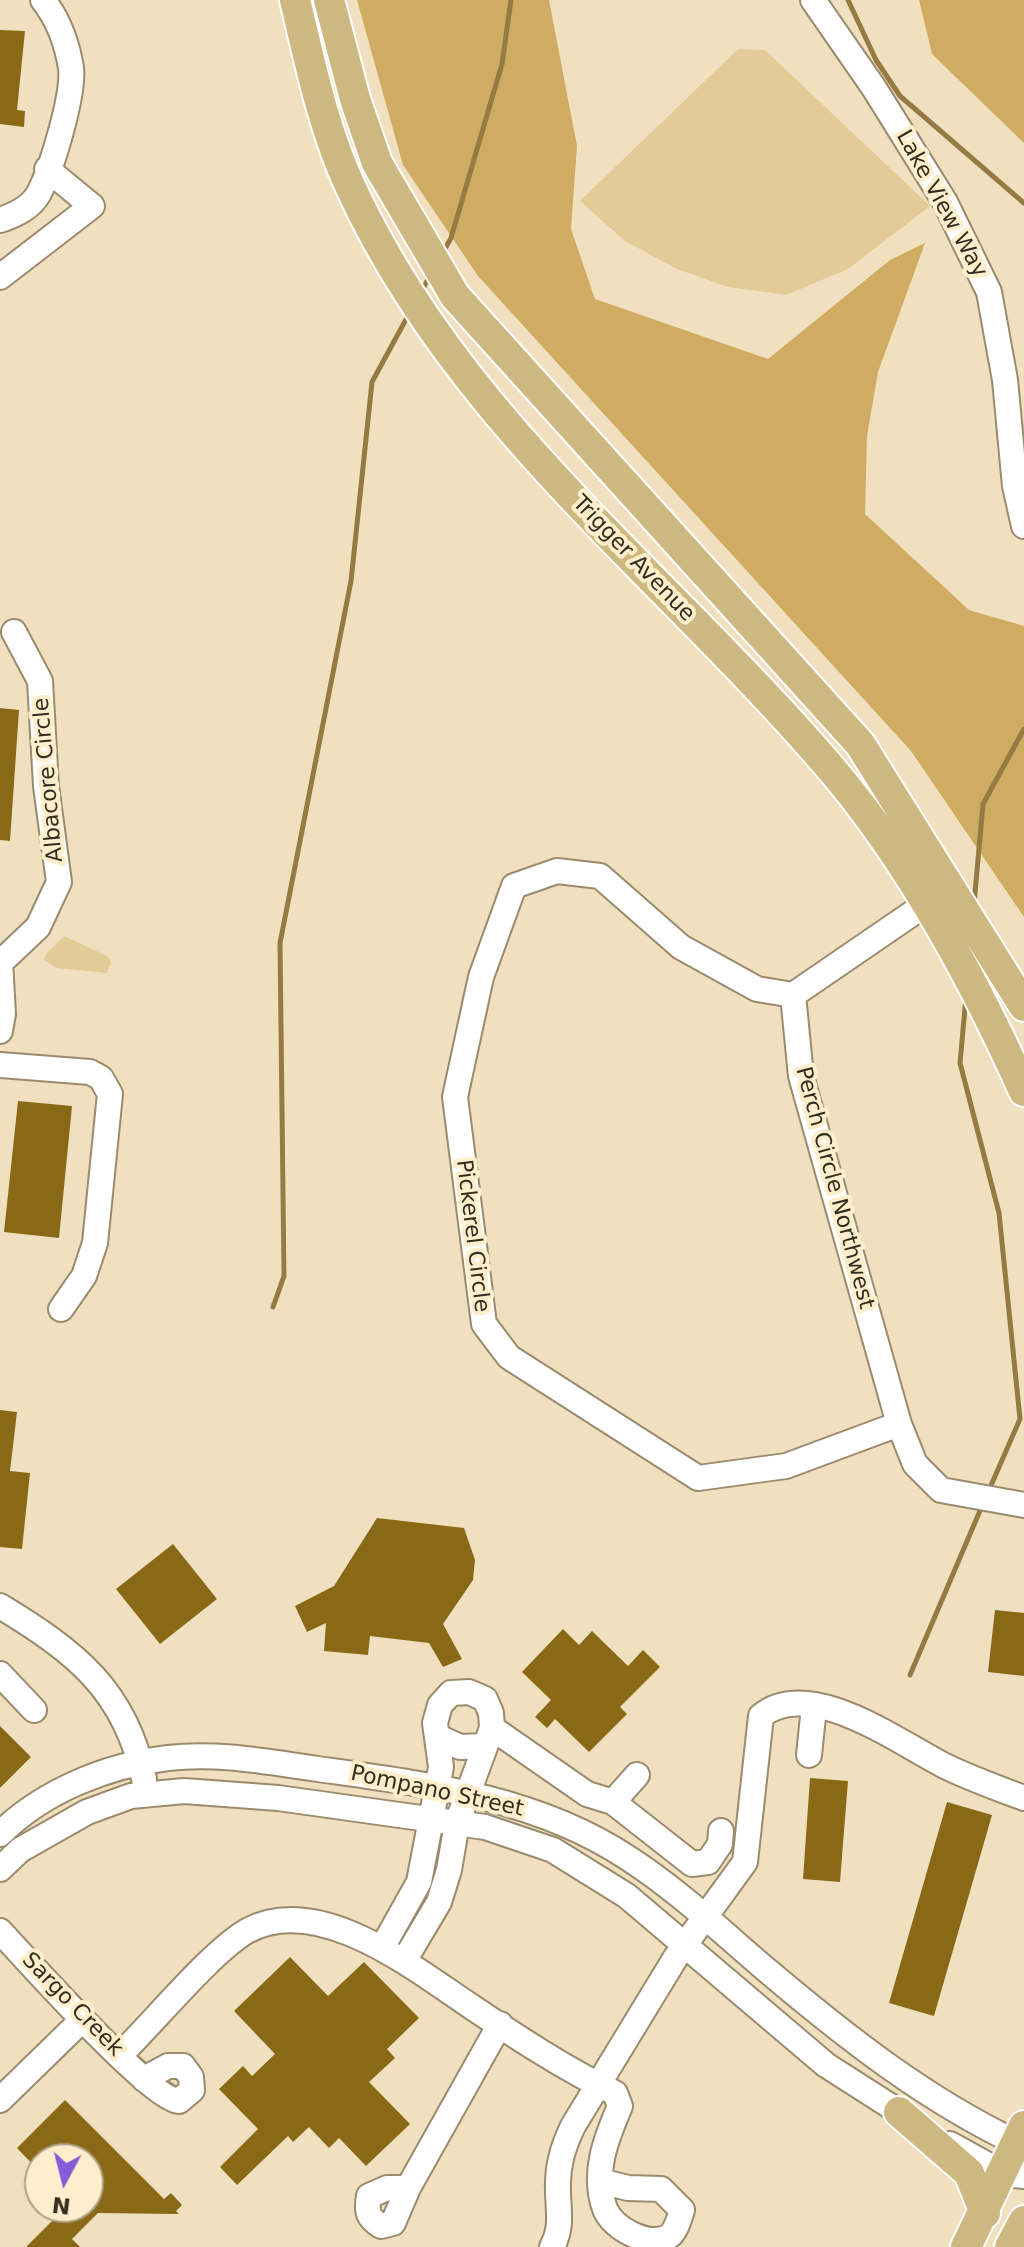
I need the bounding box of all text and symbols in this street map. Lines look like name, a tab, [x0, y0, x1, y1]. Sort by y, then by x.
street label: Lake View Way	[890, 126, 992, 282]
street label: Trigger Avenue	[566, 491, 700, 627]
street label: Albacore Circle	[29, 697, 69, 863]
street label: Perch Circle Northwest	[789, 1064, 879, 1312]
street label: Pickerel Circle	[450, 1158, 494, 1314]
street label: Pompano Street	[348, 1761, 526, 1823]
street label: Sargo Creek	[16, 1948, 128, 2062]
north arrow	[24, 2143, 104, 2223]
text: N	[51, 2192, 72, 2219]

